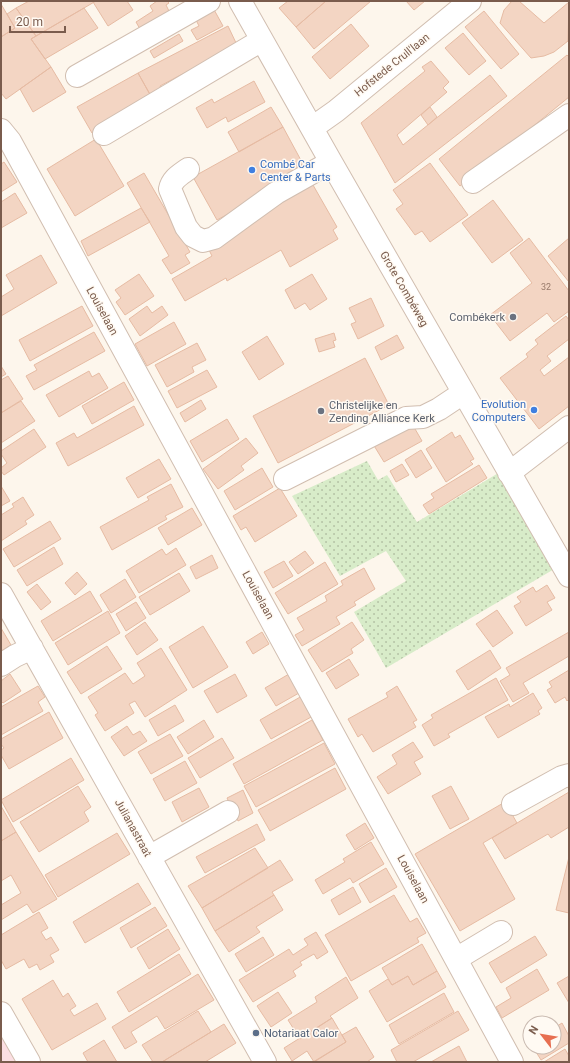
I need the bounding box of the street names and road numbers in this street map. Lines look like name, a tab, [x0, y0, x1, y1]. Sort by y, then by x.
street label: Hofstede Crull'laan	[352, 31, 432, 99]
street label: Grote Combéweg	[377, 249, 431, 329]
street label: Louiselaan	[83, 285, 121, 337]
street label: Louiselaan	[239, 569, 277, 621]
street label: Julianastraat	[112, 797, 154, 859]
street label: Louiselaan	[394, 853, 432, 905]

